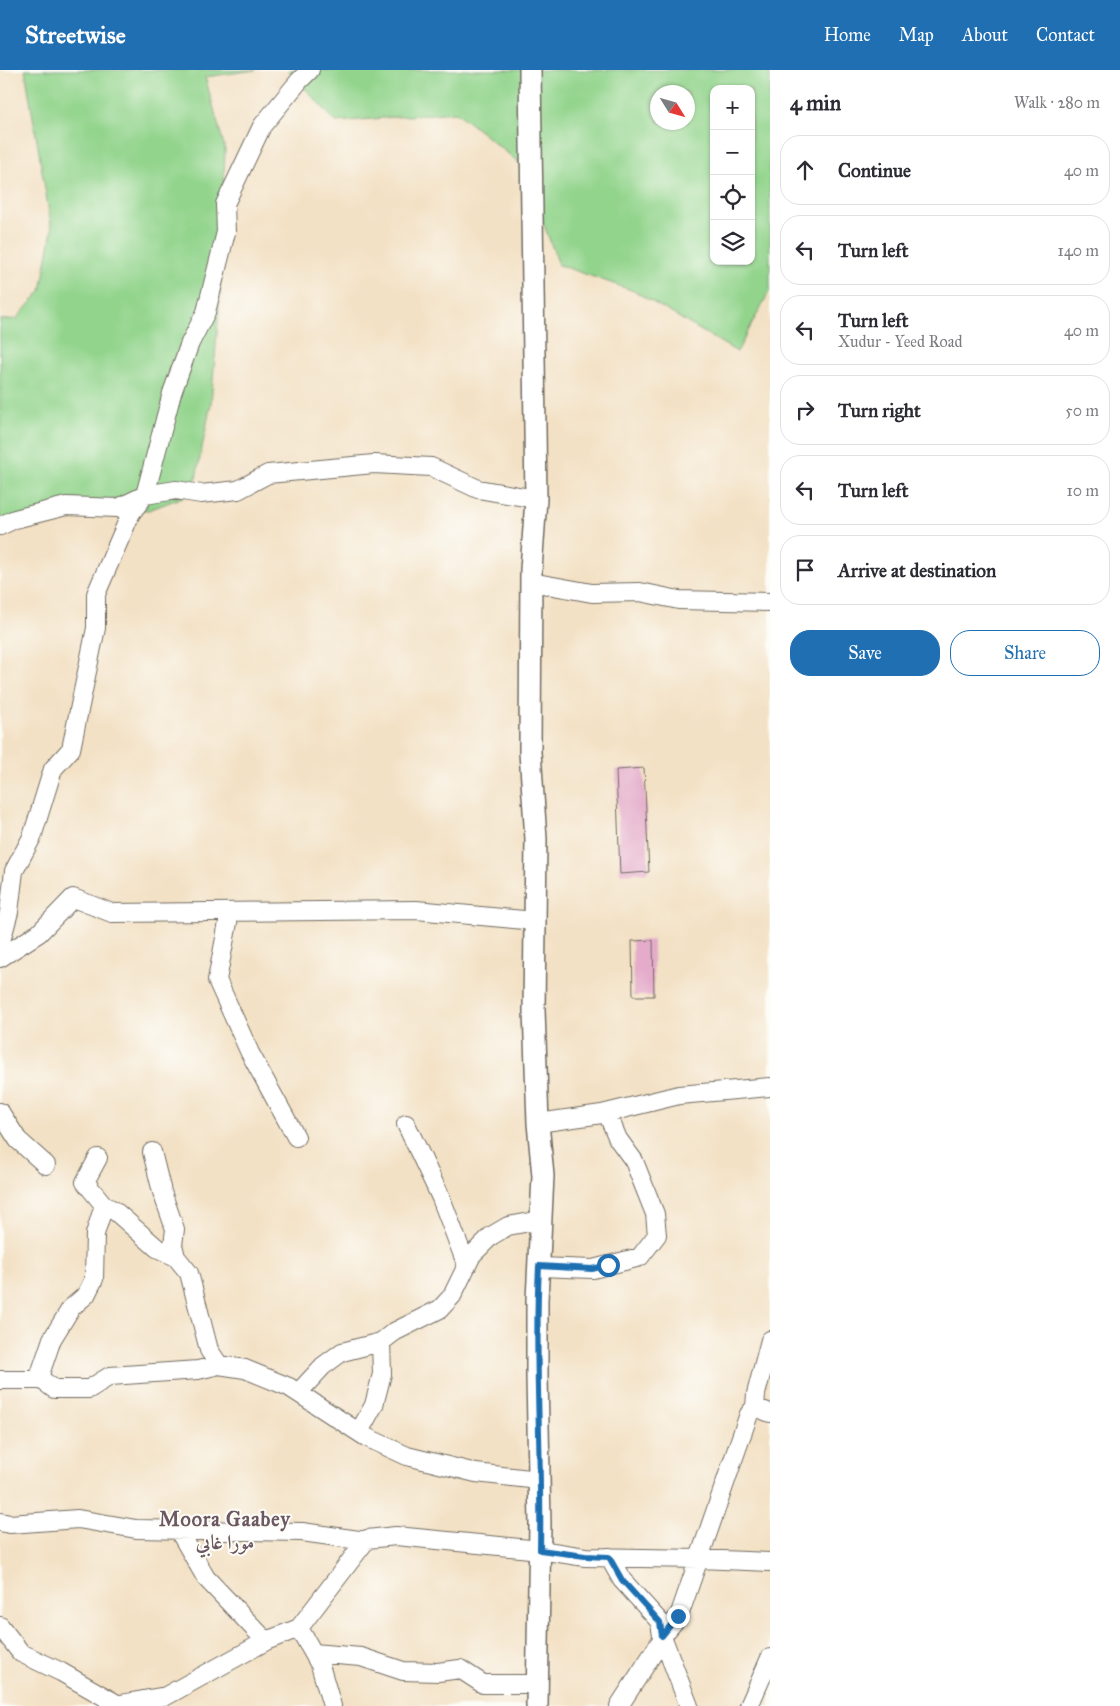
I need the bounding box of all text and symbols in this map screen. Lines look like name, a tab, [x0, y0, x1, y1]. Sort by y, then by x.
text: Streetwise	[25, 20, 126, 50]
text: Home	[824, 24, 871, 46]
text: Map	[899, 24, 934, 46]
text: About	[962, 24, 1008, 46]
text: Contact	[1036, 24, 1095, 46]
north arrow	[650, 85, 695, 130]
map controls	[710, 85, 755, 265]
button: +	[710, 85, 755, 130]
text: 4 min	[790, 90, 841, 116]
text: Walk · 280 m	[1014, 93, 1100, 112]
button: −	[710, 130, 755, 175]
icon: ahead	[791, 156, 819, 184]
text: Continue	[838, 159, 911, 182]
text: 40 m	[1064, 161, 1099, 180]
button: locate	[710, 175, 755, 220]
button: layers	[710, 220, 755, 265]
icon: left	[791, 236, 819, 264]
text: Turn left	[838, 239, 908, 262]
text: 140 m	[1058, 241, 1099, 260]
text: Turn left	[838, 309, 908, 332]
icon: left	[791, 316, 819, 344]
text: 40 m	[1064, 321, 1099, 340]
text: Xudur - Yeed Road	[838, 332, 963, 351]
icon: right	[791, 396, 819, 424]
text: Turn right	[838, 399, 921, 422]
text: 50 m	[1065, 401, 1099, 420]
icon: left	[791, 476, 819, 504]
text: Turn left	[838, 479, 908, 502]
text: 10 m	[1067, 481, 1099, 500]
icon: arrive	[791, 556, 819, 584]
text: Arrive at destination	[838, 559, 996, 582]
button: Save	[790, 630, 940, 676]
button: Share	[950, 630, 1100, 676]
route start	[597, 1254, 620, 1277]
district label: Moora Gaabey مورا غابي	[159, 1507, 292, 1558]
route end	[667, 1605, 690, 1628]

